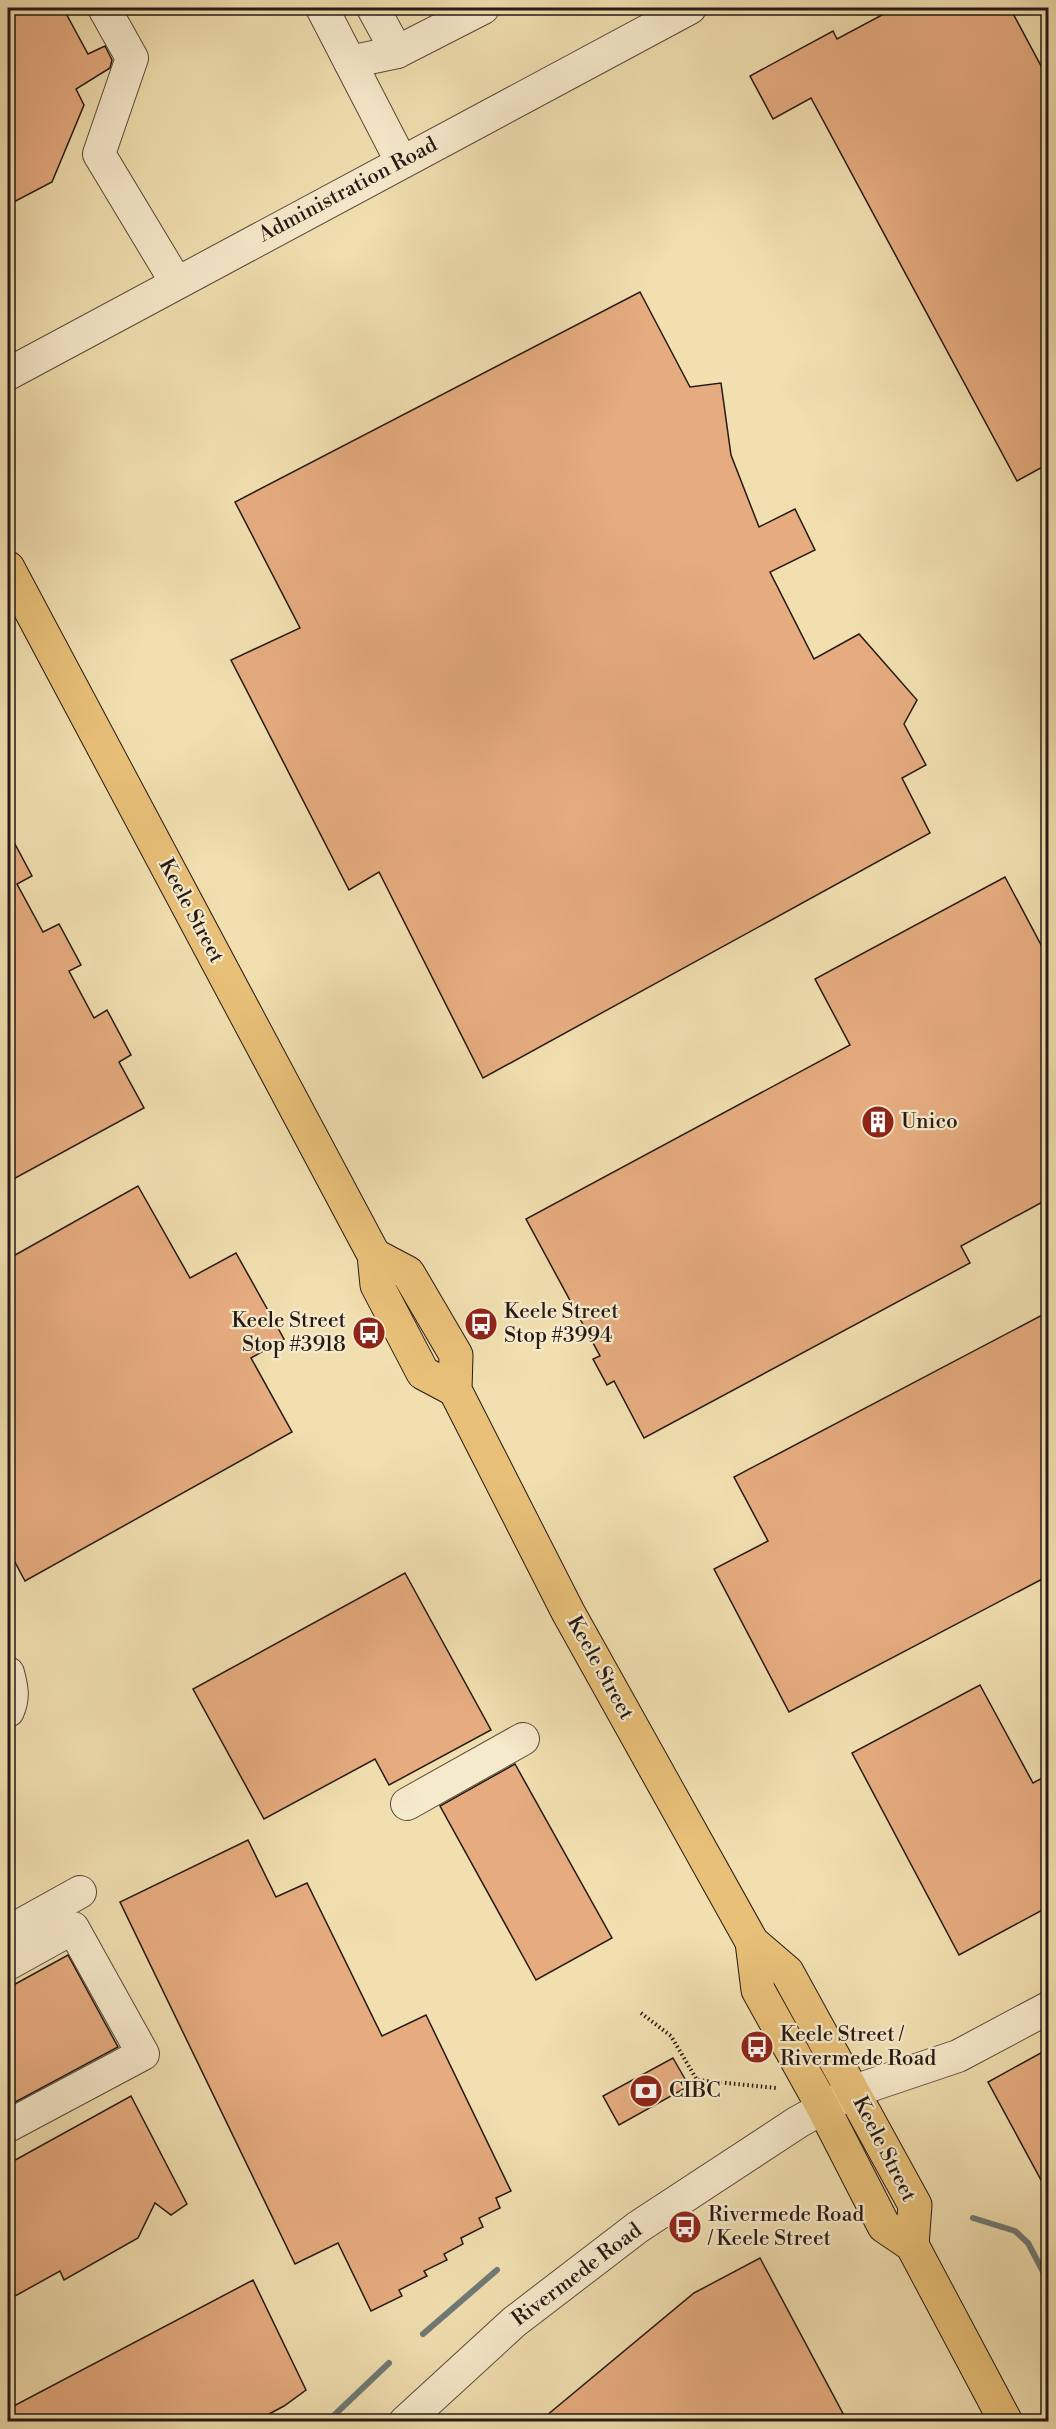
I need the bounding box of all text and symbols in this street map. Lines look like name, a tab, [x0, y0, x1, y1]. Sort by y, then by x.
street label: Administration Road	[253, 132, 442, 249]
street label: Keele Street	[153, 854, 230, 968]
building icon: Unico	[860, 1104, 896, 1140]
place label: Unico	[901, 1109, 958, 1135]
place label: Keele Street Stop #3994	[504, 1299, 619, 1349]
bus stop icon: Keele Street Stop #3994	[463, 1306, 499, 1342]
place label: Keele Street Stop #3918	[231, 1308, 347, 1358]
bus stop icon: Keele Street Stop #3918	[351, 1315, 387, 1351]
street label: Keele Street	[561, 1612, 639, 1725]
place label: Keele Street / Rivermede Road	[780, 2022, 936, 2072]
bus stop icon: Keele Street / Rivermede Road	[739, 2029, 775, 2065]
bank icon: CIBC	[628, 2073, 664, 2109]
place label: CIBC	[669, 2078, 721, 2104]
street label: Keele Street	[846, 2092, 922, 2206]
place label: Rivermede Road / Keele Street	[707, 2202, 864, 2252]
bus stop icon: Rivermede Road / Keele Street	[667, 2209, 703, 2245]
street label: Rivermede Road	[507, 2218, 647, 2332]

